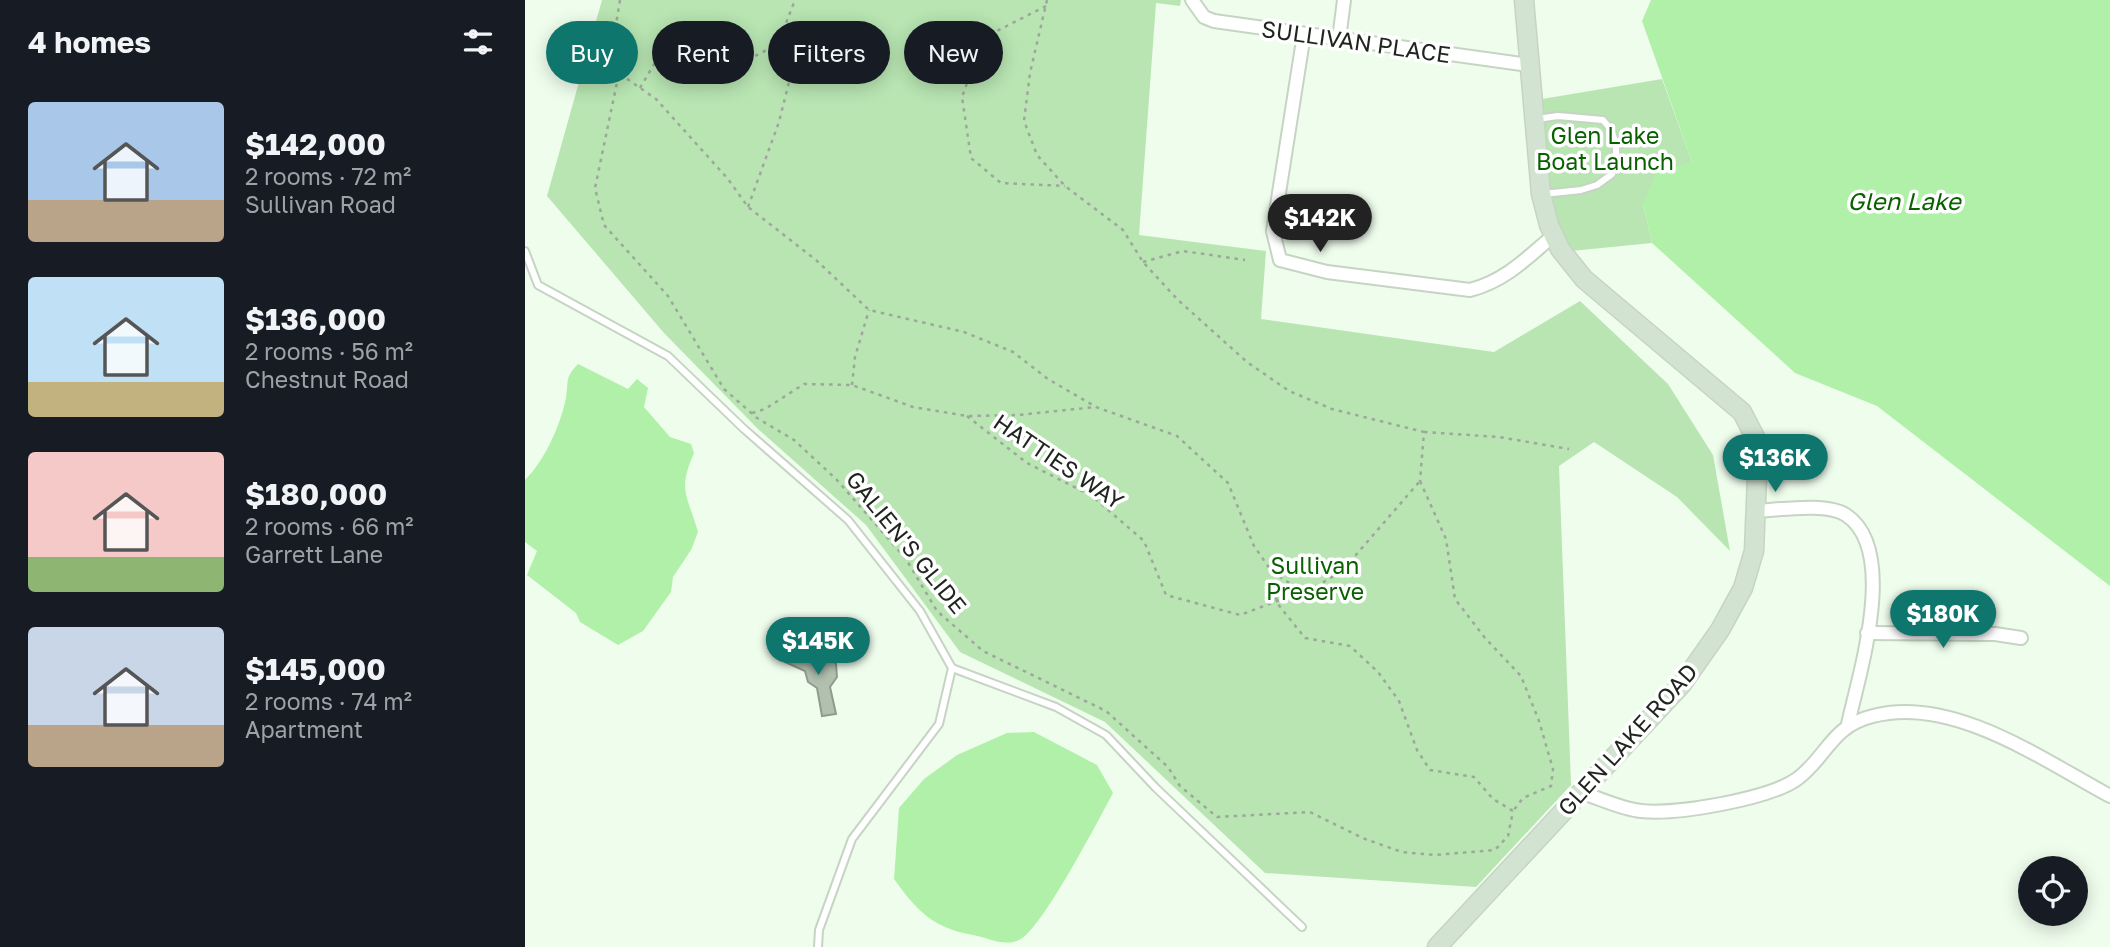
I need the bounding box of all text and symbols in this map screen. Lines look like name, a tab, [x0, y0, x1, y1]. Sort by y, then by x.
street label: SULLIVAN PLACE	[1260, 14, 1452, 68]
chip: Buy	[546, 21, 638, 84]
chip: Rent	[652, 21, 754, 84]
chip: Filters	[768, 21, 890, 84]
chip: New	[904, 21, 1003, 84]
icon: filters	[459, 23, 497, 61]
text: 4 homes	[28, 24, 151, 60]
park label: Glen Lake Boat Launch	[1536, 121, 1674, 175]
text: $142,000	[245, 126, 386, 162]
icon: home	[84, 130, 168, 214]
text: 2 rooms · 72 m²	[245, 162, 411, 190]
water label: Glen Lake	[1847, 186, 1963, 215]
text: Sullivan Road	[245, 190, 396, 218]
pin: $142K	[1271, 194, 1369, 254]
text: $142K	[1284, 203, 1356, 231]
text: $136,000	[245, 301, 386, 337]
icon: home	[84, 305, 168, 389]
text: 2 rooms · 56 m²	[245, 337, 413, 365]
text: Chestnut Road	[245, 365, 409, 393]
street label: HATTIES WAY	[989, 407, 1130, 515]
pin: $136K	[1726, 434, 1824, 494]
text: $136K	[1739, 443, 1811, 471]
street label: GALIEN'S GLIDE	[841, 465, 973, 619]
text: $180,000	[245, 476, 387, 512]
icon: home	[84, 480, 168, 564]
text: 2 rooms · 66 m²	[245, 512, 414, 540]
text: Garrett Lane	[245, 540, 383, 568]
park label: Sullivan Preserve	[1266, 551, 1364, 605]
pin: $180K	[1894, 590, 1992, 650]
text: $180K	[1906, 599, 1980, 627]
pin: $145K	[769, 618, 867, 677]
text: $145K	[782, 626, 854, 654]
text: $145,000	[245, 651, 386, 687]
icon: home	[84, 655, 168, 739]
street label: GLEN LAKE ROAD	[1551, 657, 1703, 821]
text: 2 rooms · 74 m²	[245, 687, 412, 715]
text: Apartment	[245, 715, 363, 743]
map controls	[2018, 856, 2088, 926]
button: locate	[2018, 856, 2088, 926]

